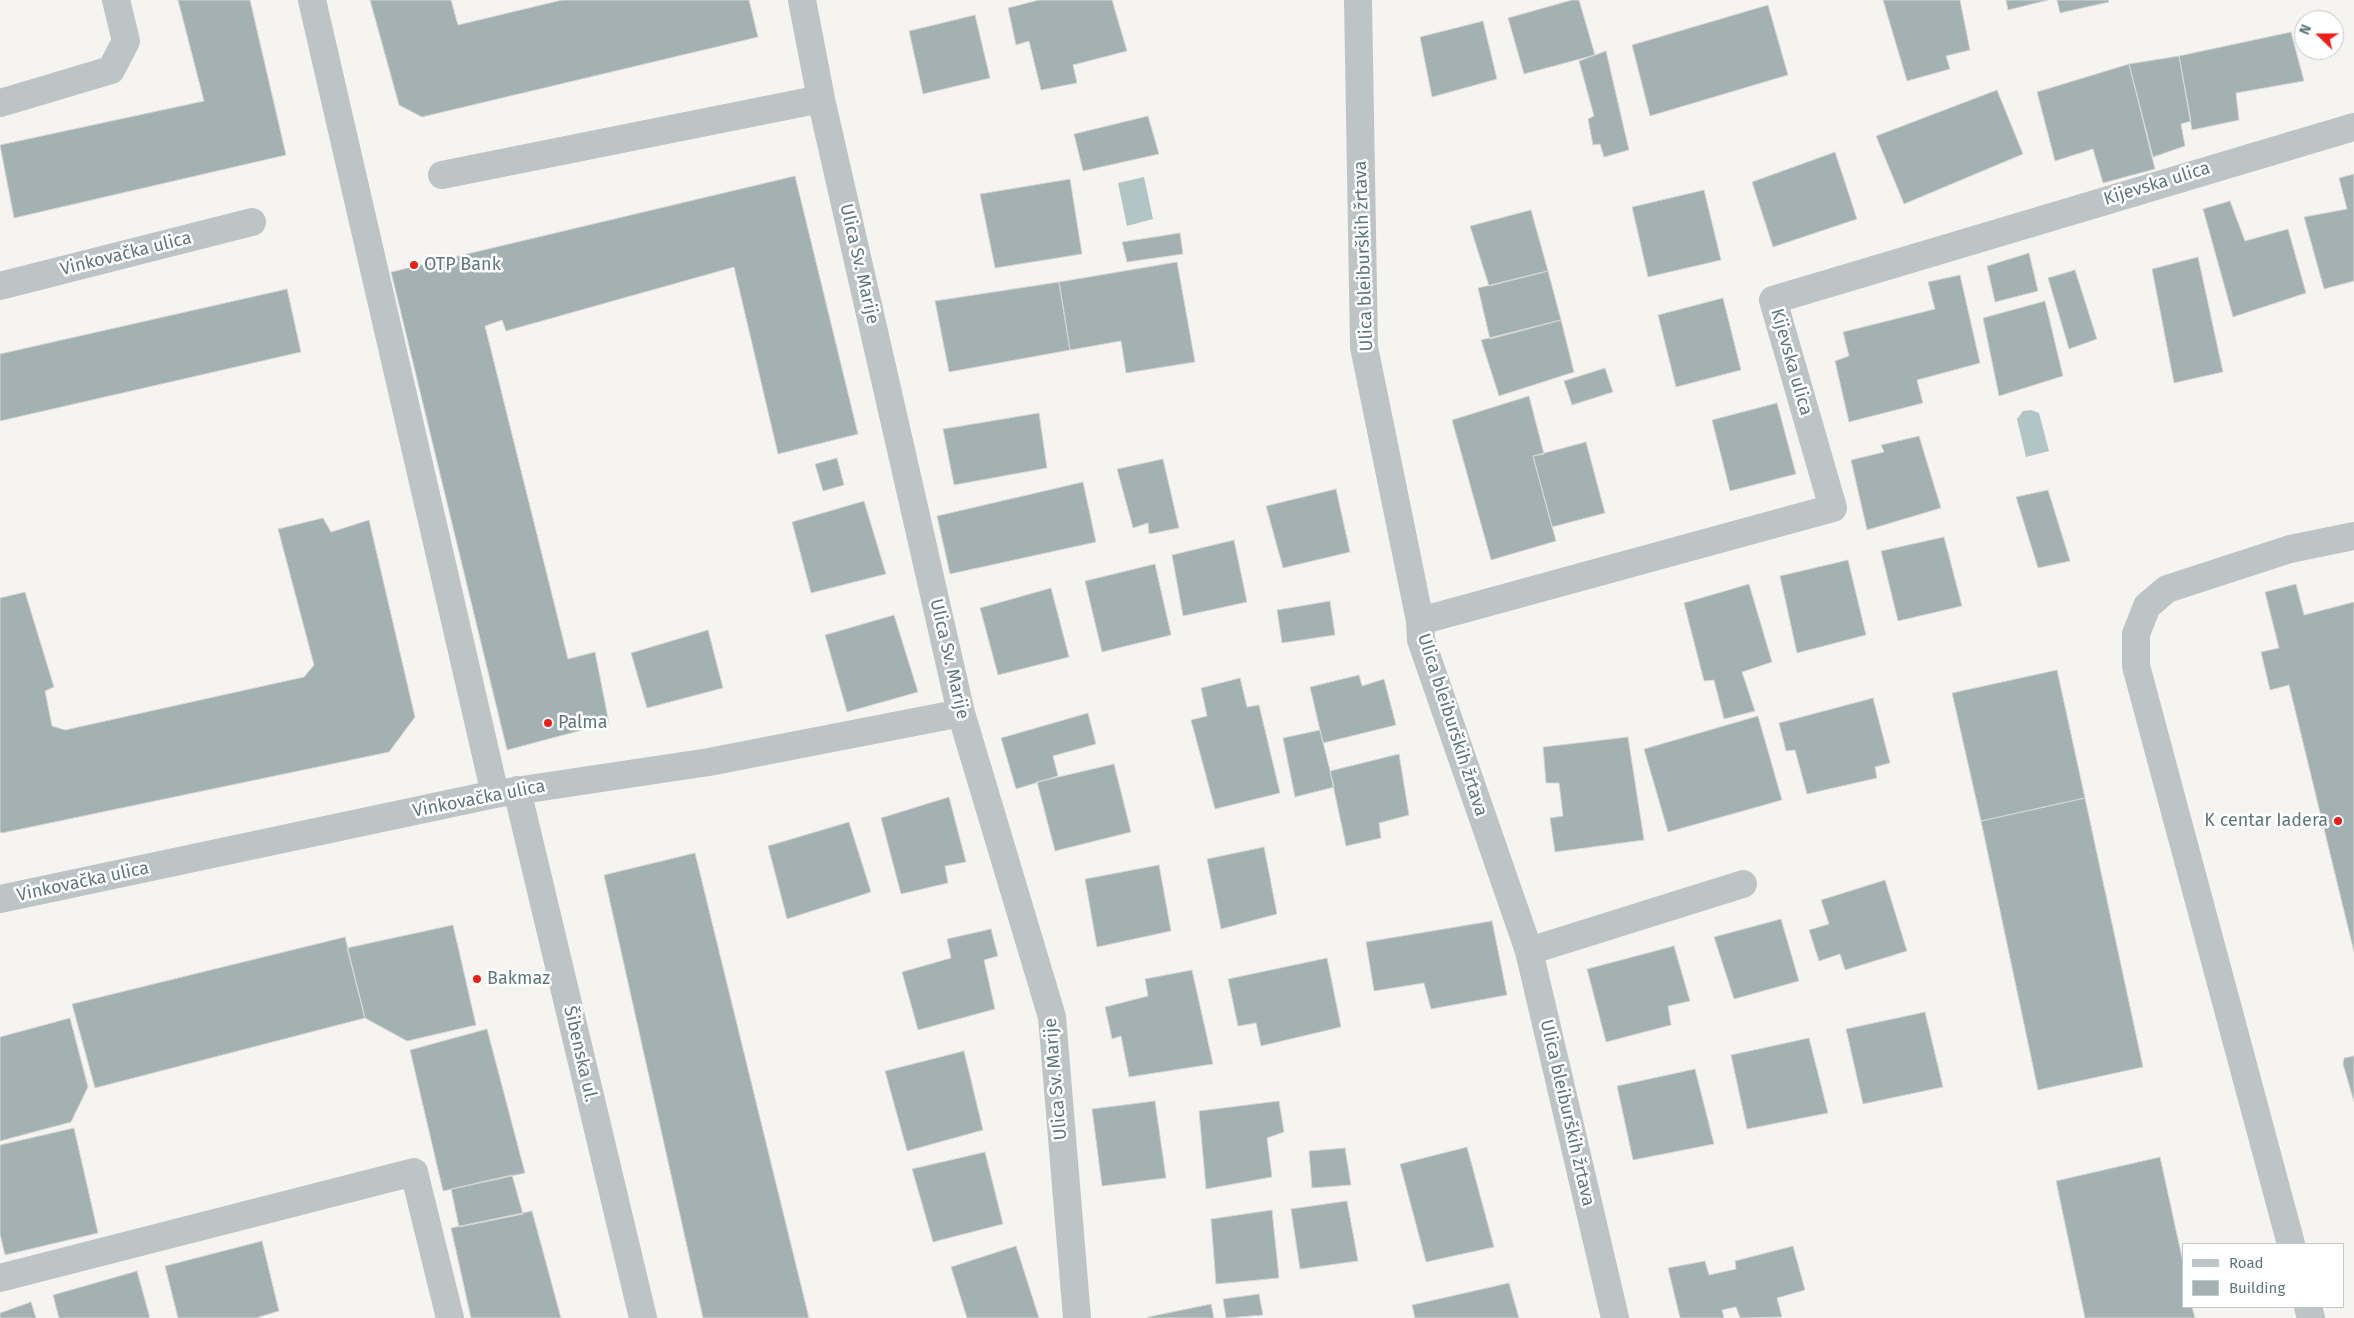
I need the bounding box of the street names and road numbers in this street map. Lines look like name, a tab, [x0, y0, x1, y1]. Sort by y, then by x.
street label: Kijevska ulica	[2101, 158, 2213, 210]
street label: Ulica bleiburških žrtava	[1350, 160, 1378, 352]
street label: Ulica Sv. Marije	[835, 202, 883, 326]
street label: Vinkovačka ulica	[58, 227, 194, 281]
street label: Kijevska ulica	[1765, 306, 1817, 418]
street label: Ulica Sv. Marije	[925, 597, 973, 721]
street label: Ulica bleiburških žrtava	[1412, 631, 1492, 819]
street label: Vinkovačka ulica	[411, 776, 547, 822]
street label: Vinkovačka ulica	[15, 857, 151, 907]
street label: Šibenska ul.	[558, 1004, 602, 1104]
street label: Ulica Sv. Marije	[1040, 1017, 1072, 1141]
street label: Ulica bleiburških žrtava	[1535, 1018, 1599, 1208]

